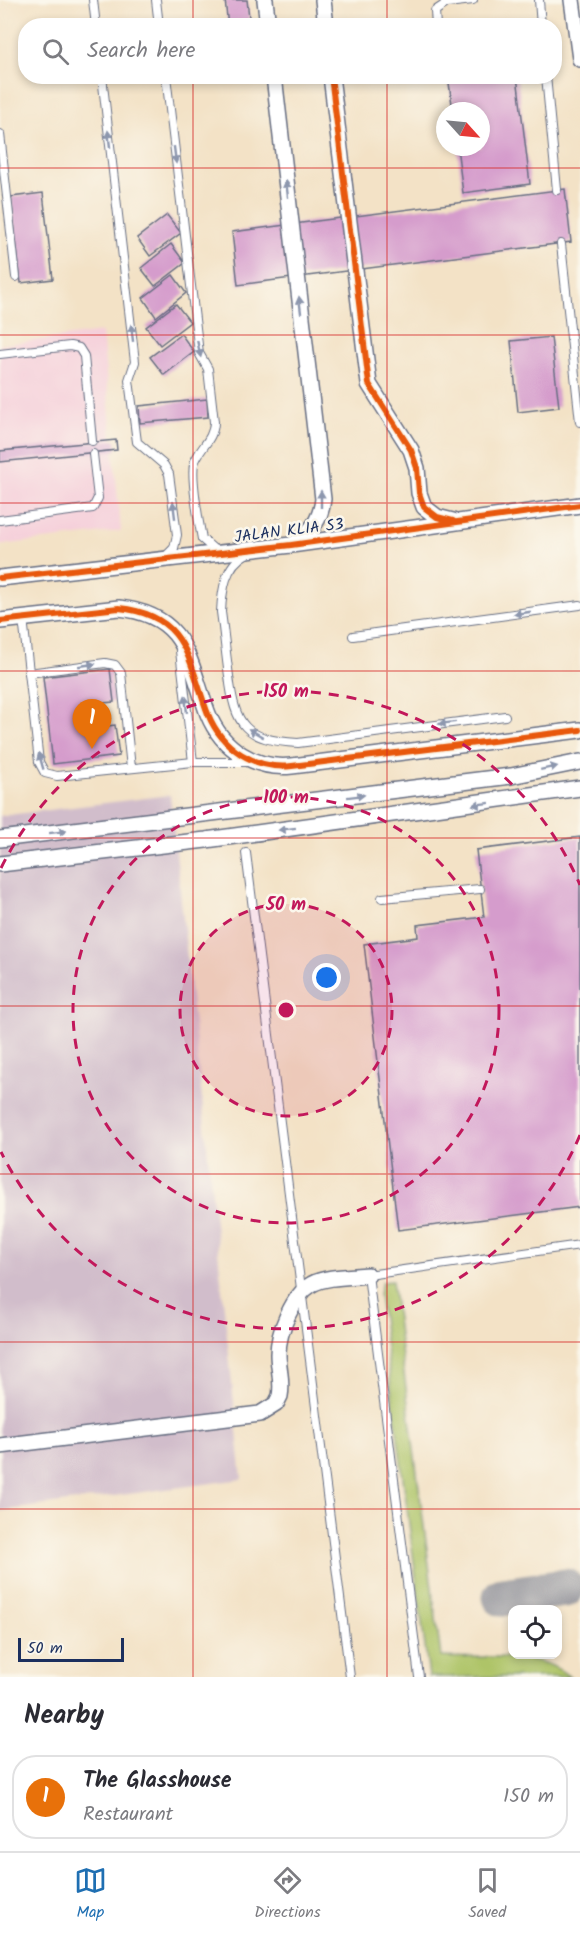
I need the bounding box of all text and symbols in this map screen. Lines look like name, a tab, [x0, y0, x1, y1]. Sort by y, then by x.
search box	[18, 18, 562, 84]
text: Search here	[87, 34, 195, 69]
icon: search	[39, 35, 72, 68]
north arrow	[436, 102, 490, 156]
one-way arrow	[104, 129, 114, 148]
one-way arrow	[170, 146, 180, 165]
one-way arrow	[282, 179, 291, 198]
one-way arrow	[295, 296, 305, 315]
one-way arrow	[127, 323, 136, 342]
one-way arrow	[195, 340, 205, 358]
one-way arrow	[317, 489, 326, 508]
one-way arrow	[169, 501, 179, 520]
street label: JALAN KLIA S3	[233, 512, 345, 550]
one-way arrow	[512, 608, 531, 618]
one-way arrow	[78, 661, 97, 670]
text: 150 m	[263, 678, 309, 707]
one-way arrow	[181, 695, 191, 714]
pin: 1	[72, 700, 112, 749]
one-way arrow	[438, 719, 457, 728]
one-way arrow	[248, 727, 264, 738]
one-way arrow	[35, 752, 45, 771]
one-way arrow	[540, 763, 559, 772]
text: 100 m	[263, 784, 309, 813]
one-way arrow	[346, 791, 365, 800]
one-way arrow	[471, 799, 490, 808]
one-way arrow	[278, 824, 297, 834]
one-way arrow	[49, 827, 68, 837]
text: 50 m	[265, 891, 306, 920]
your location	[312, 963, 341, 992]
centre of rings	[276, 1000, 296, 1020]
map controls	[508, 1605, 562, 1659]
button: locate	[508, 1605, 562, 1659]
scale bar	[18, 1635, 124, 1662]
text: 50 m	[27, 1636, 63, 1661]
text: Nearby	[24, 1695, 104, 1737]
text: The Glasshouse	[83, 1764, 231, 1799]
text: 1	[42, 1781, 49, 1813]
text: 150 m	[503, 1781, 554, 1813]
text: Restaurant	[83, 1799, 173, 1831]
tab: Map	[74, 1864, 107, 1925]
tab: Directions	[254, 1864, 321, 1925]
tab: Saved	[468, 1864, 506, 1925]

